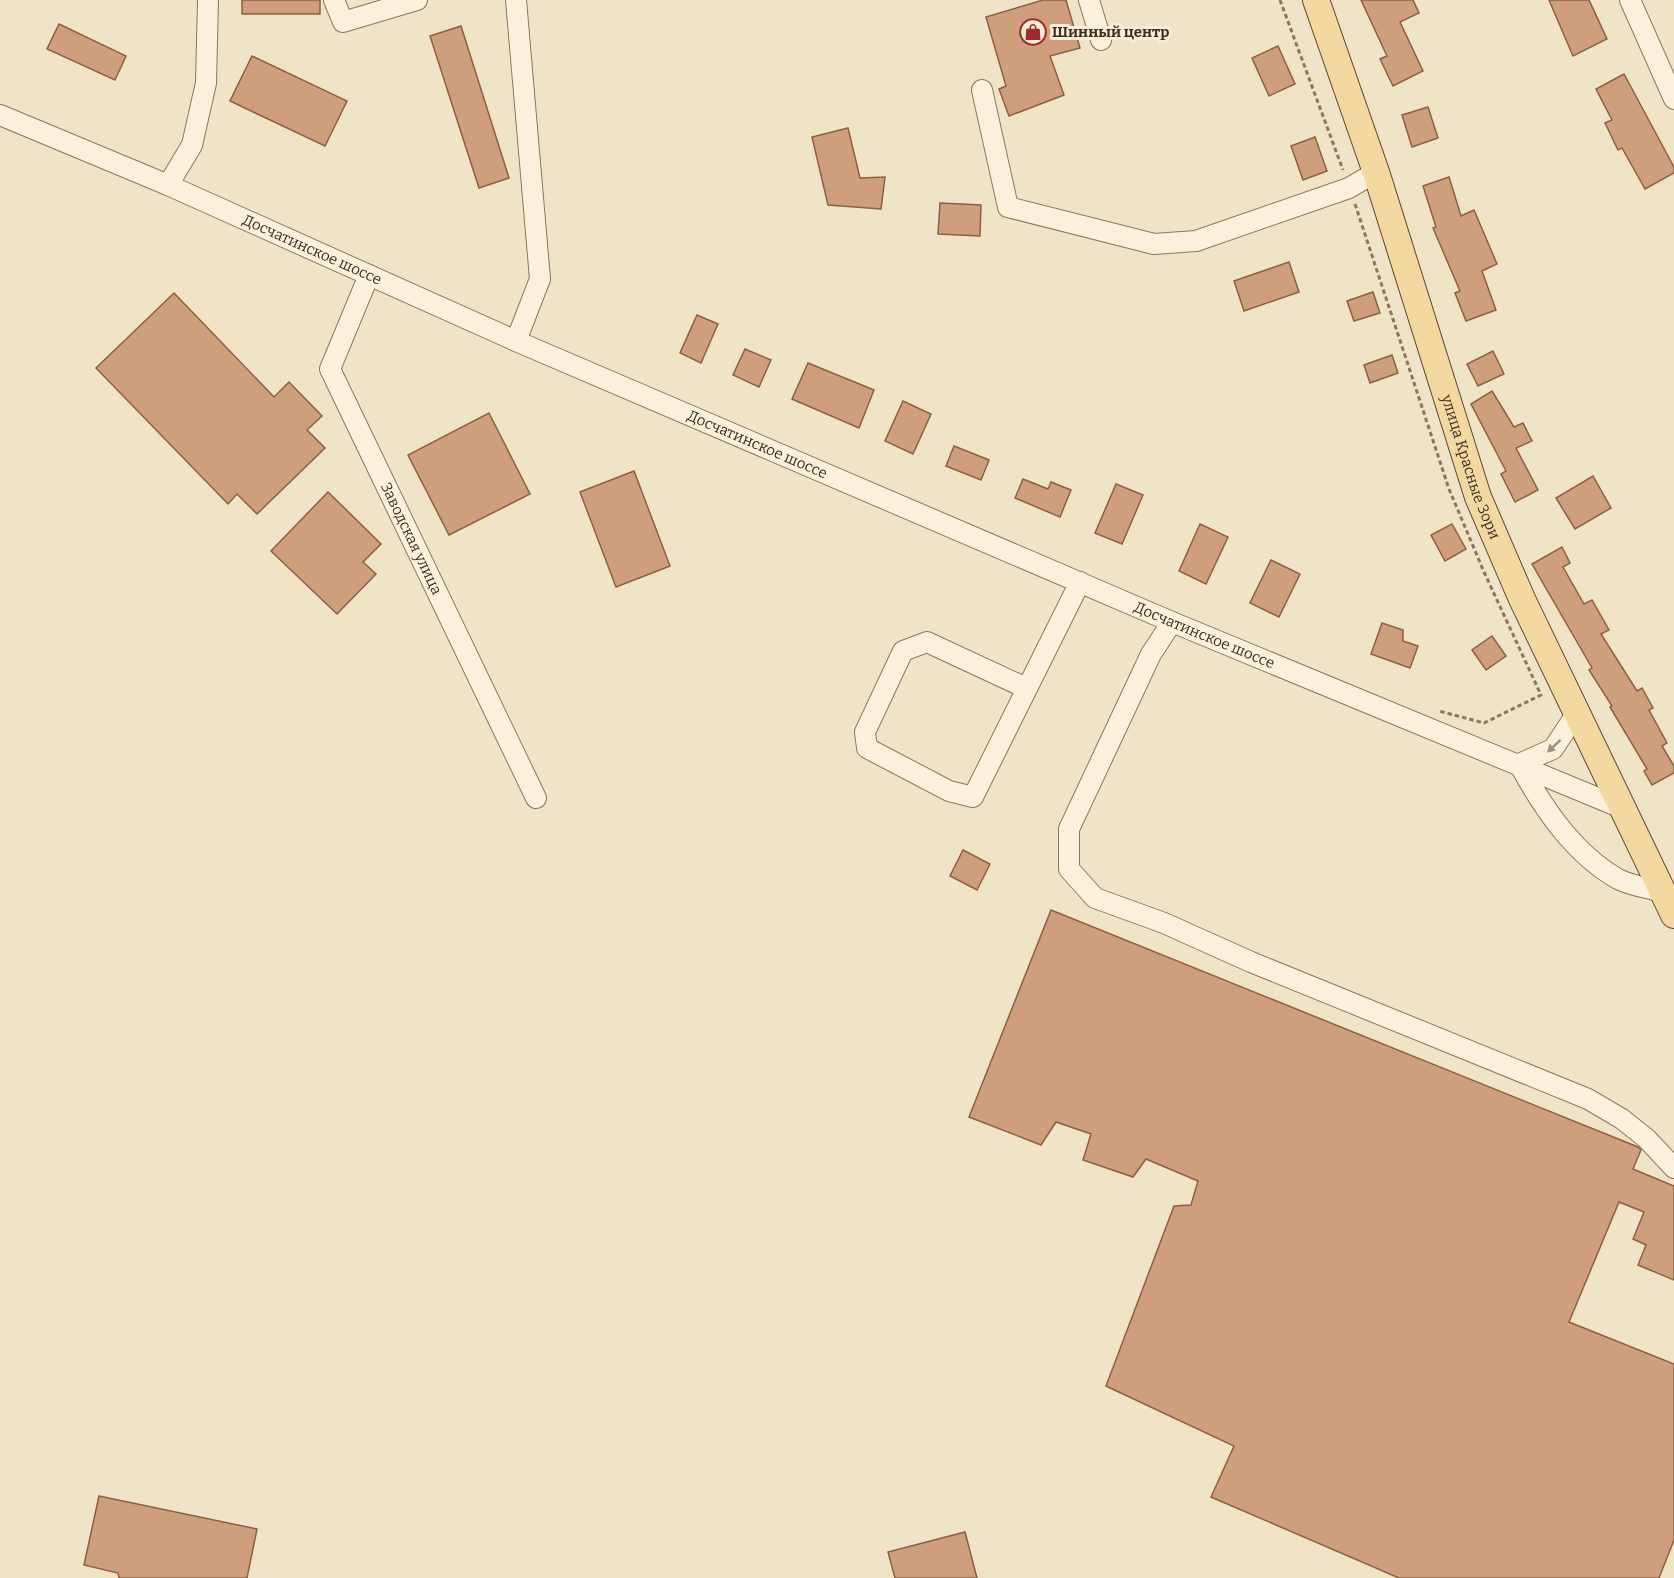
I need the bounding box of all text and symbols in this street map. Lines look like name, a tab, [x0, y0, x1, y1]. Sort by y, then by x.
shop icon: Шинный центр	[1018, 17, 1048, 47]
place label: Шинный центр	[1052, 23, 1169, 41]
street label: Досчатинское шоссе	[240, 211, 385, 289]
street label: улица Красные Зори	[1437, 392, 1504, 542]
street label: Досчатинское шоссе	[685, 406, 830, 482]
street label: Заводская улица	[377, 480, 446, 598]
street label: Досчатинское шоссе	[1131, 598, 1277, 672]
one-way arrow	[1547, 739, 1562, 753]

